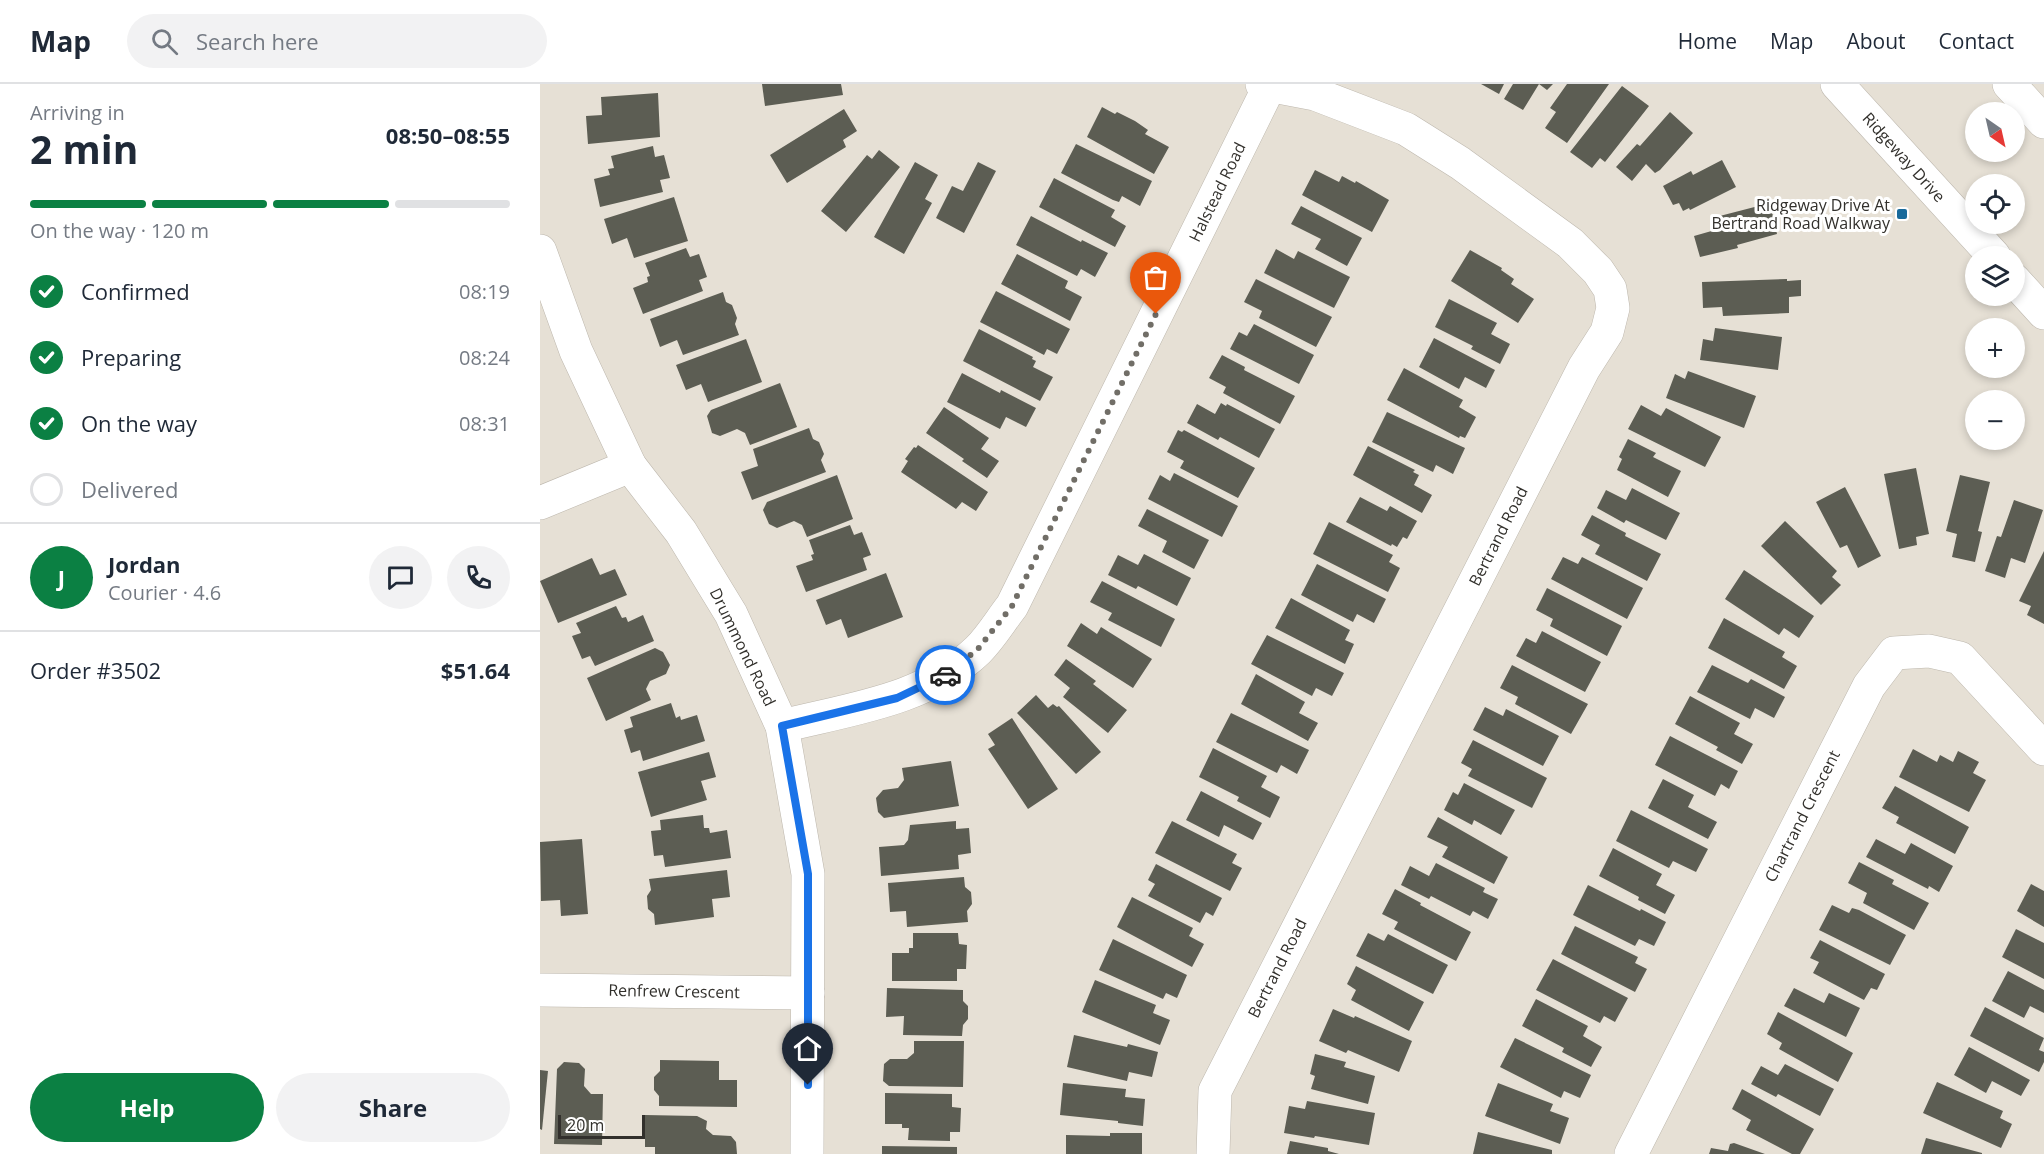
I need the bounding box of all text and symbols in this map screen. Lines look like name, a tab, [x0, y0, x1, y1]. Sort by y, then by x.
search box	[127, 14, 547, 68]
text: Map	[30, 22, 91, 60]
icon: search	[148, 25, 181, 58]
text: Search here	[196, 26, 319, 56]
text: Home	[1678, 27, 1737, 55]
text: Map	[1770, 27, 1813, 55]
text: About	[1846, 27, 1906, 55]
text: Contact	[1939, 27, 2014, 55]
text: Arriving in	[30, 99, 125, 126]
north arrow	[1965, 102, 2025, 162]
map controls	[1965, 102, 2025, 450]
street label: Ridgeway Drive	[1858, 107, 1950, 207]
text: 08:50–08:55	[386, 120, 510, 150]
text: 2 min	[30, 122, 138, 175]
street label: Halstead Road	[1183, 139, 1251, 245]
button: locate	[1965, 174, 2025, 234]
place label: Ridgeway Drive At Bertrand Road Walkway	[1712, 194, 1891, 234]
marker: Ridgeway Drive At Bertrand Road Walkway	[1895, 207, 1909, 221]
text: On the way · 120 m	[30, 217, 209, 244]
button: layers	[1965, 246, 2025, 306]
pin	[1130, 252, 1181, 314]
icon: bag	[1139, 261, 1172, 294]
icon: check	[30, 275, 63, 308]
text: Confirmed	[81, 276, 190, 306]
text: 08:19	[459, 278, 510, 305]
button: +	[1965, 318, 2025, 378]
icon: check	[30, 341, 63, 374]
text: Preparing	[81, 342, 181, 372]
text: 08:24	[459, 344, 510, 371]
button: −	[1965, 390, 2025, 450]
icon: check	[30, 407, 63, 440]
text: On the way	[81, 408, 197, 438]
text: 08:31	[459, 410, 510, 437]
text: Delivered	[81, 474, 179, 504]
street label: Bertrand Road	[1463, 482, 1533, 590]
button: chat	[369, 546, 432, 609]
button: phone	[447, 546, 510, 609]
text: Jordan	[108, 549, 181, 579]
text: J	[58, 562, 65, 592]
text: Courier · 4.6	[108, 579, 221, 606]
street label: Drummond Road	[705, 584, 781, 710]
courier	[915, 645, 975, 705]
text: Order #3502	[30, 655, 161, 685]
text: $51.64	[441, 655, 510, 685]
icon: car	[929, 659, 962, 692]
street label: Chartrand Crescent	[1759, 746, 1845, 886]
street label: Bertrand Road	[1242, 914, 1312, 1022]
street label: Renfrew Crescent	[608, 979, 740, 1003]
pin	[782, 1023, 833, 1085]
icon: home	[791, 1032, 824, 1065]
button: Help	[30, 1073, 264, 1142]
button: Share	[276, 1073, 510, 1142]
scale bar	[558, 1112, 645, 1140]
text: 20 m	[567, 1114, 604, 1136]

